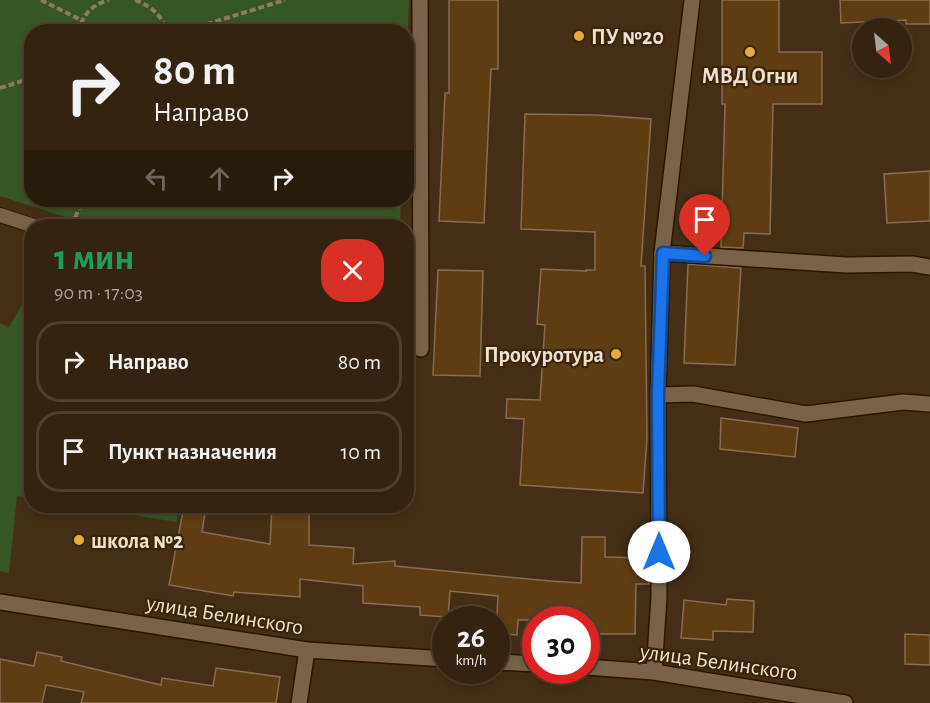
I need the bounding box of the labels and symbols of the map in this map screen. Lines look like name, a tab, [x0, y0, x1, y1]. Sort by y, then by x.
north arrow	[852, 18, 912, 78]
place label: ПУ №20	[591, 26, 664, 48]
marker: ПУ №20	[572, 29, 586, 43]
marker: МВД Огни	[743, 45, 757, 59]
place label: МВД Огни	[702, 65, 798, 87]
pin	[679, 194, 730, 256]
place label: Прокуротура	[484, 344, 604, 367]
marker: Прокуротура	[609, 347, 623, 361]
position arrow	[627, 520, 691, 584]
place label: школа №2	[91, 530, 183, 552]
marker: школа №2	[72, 533, 86, 547]
street label: улица Белинского	[144, 592, 305, 638]
speed limit sign: 30	[522, 606, 600, 684]
street label: улица Белинского	[638, 640, 799, 684]

